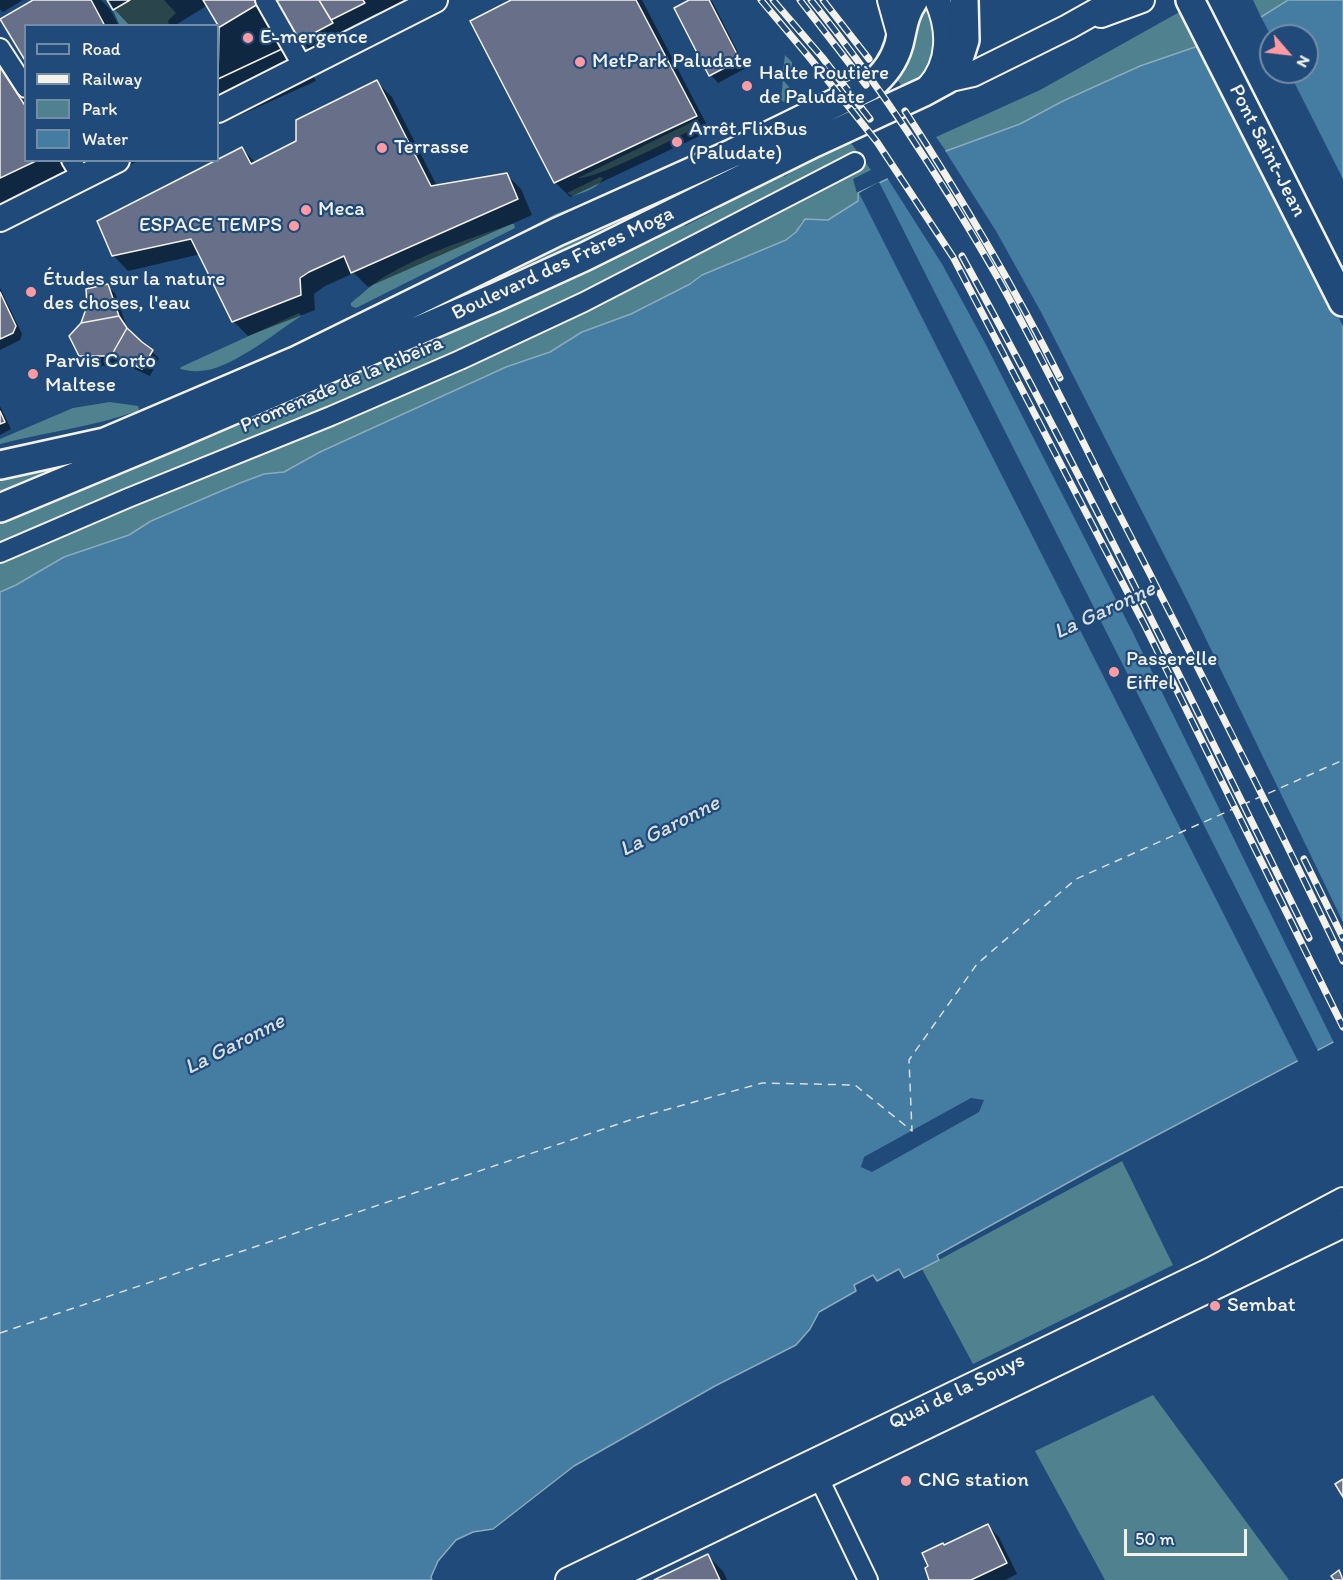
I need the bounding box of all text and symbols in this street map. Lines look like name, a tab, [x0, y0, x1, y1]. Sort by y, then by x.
legend	[24, 24, 219, 162]
north arrow	[1259, 24, 1319, 84]
place label: E-mergence	[260, 25, 368, 51]
marker: E-mergence	[241, 31, 255, 45]
text: Road	[82, 38, 121, 60]
place label: MetPark Paludate	[592, 49, 752, 75]
text: N	[1293, 53, 1314, 71]
marker: MetPark Paludate	[573, 55, 587, 69]
place label: Halte Routière de Paludate	[759, 61, 889, 111]
text: Railway	[82, 68, 142, 90]
marker: Halte Routière de Paludate	[740, 79, 754, 93]
street label: Pont Saint-Jean	[1223, 80, 1311, 222]
text: Park	[82, 98, 117, 120]
place label: Arrêt FlixBus (Paludate)	[689, 117, 808, 167]
text: Water	[82, 128, 128, 150]
place label: Terrasse	[394, 135, 469, 161]
marker: Arrêt FlixBus (Paludate)	[670, 135, 684, 149]
marker: Terrasse	[375, 141, 389, 155]
place label: Meca	[318, 197, 365, 223]
street label: Boulevard des Frères Moga	[448, 201, 678, 327]
marker: Meca	[299, 203, 313, 217]
place label: ESPACE TEMPS	[139, 213, 282, 239]
marker: ESPACE TEMPS	[287, 219, 301, 233]
place label: Études sur la nature des choses, l'eau	[43, 267, 225, 317]
marker: Études sur la nature des choses, l'eau	[24, 285, 38, 299]
street label: Promenade de la Ribeira	[237, 331, 447, 439]
place label: Parvis Corto Maltese	[45, 349, 156, 399]
marker: Parvis Corto Maltese	[26, 367, 40, 381]
water label: La Garonne	[1050, 576, 1160, 646]
place label: Passerelle Eiffel	[1126, 647, 1217, 697]
marker: Passerelle Eiffel	[1107, 665, 1121, 679]
water label: La Garonne	[616, 791, 724, 863]
water label: La Garonne	[181, 1009, 289, 1081]
place label: Sembat	[1227, 1293, 1296, 1319]
marker: Sembat	[1208, 1299, 1222, 1313]
street label: Quai de la Souys	[885, 1348, 1029, 1436]
place label: CNG station	[918, 1468, 1029, 1494]
marker: CNG station	[899, 1474, 913, 1488]
scale bar	[1127, 1517, 1250, 1555]
text: 50 m	[1135, 1528, 1175, 1550]

